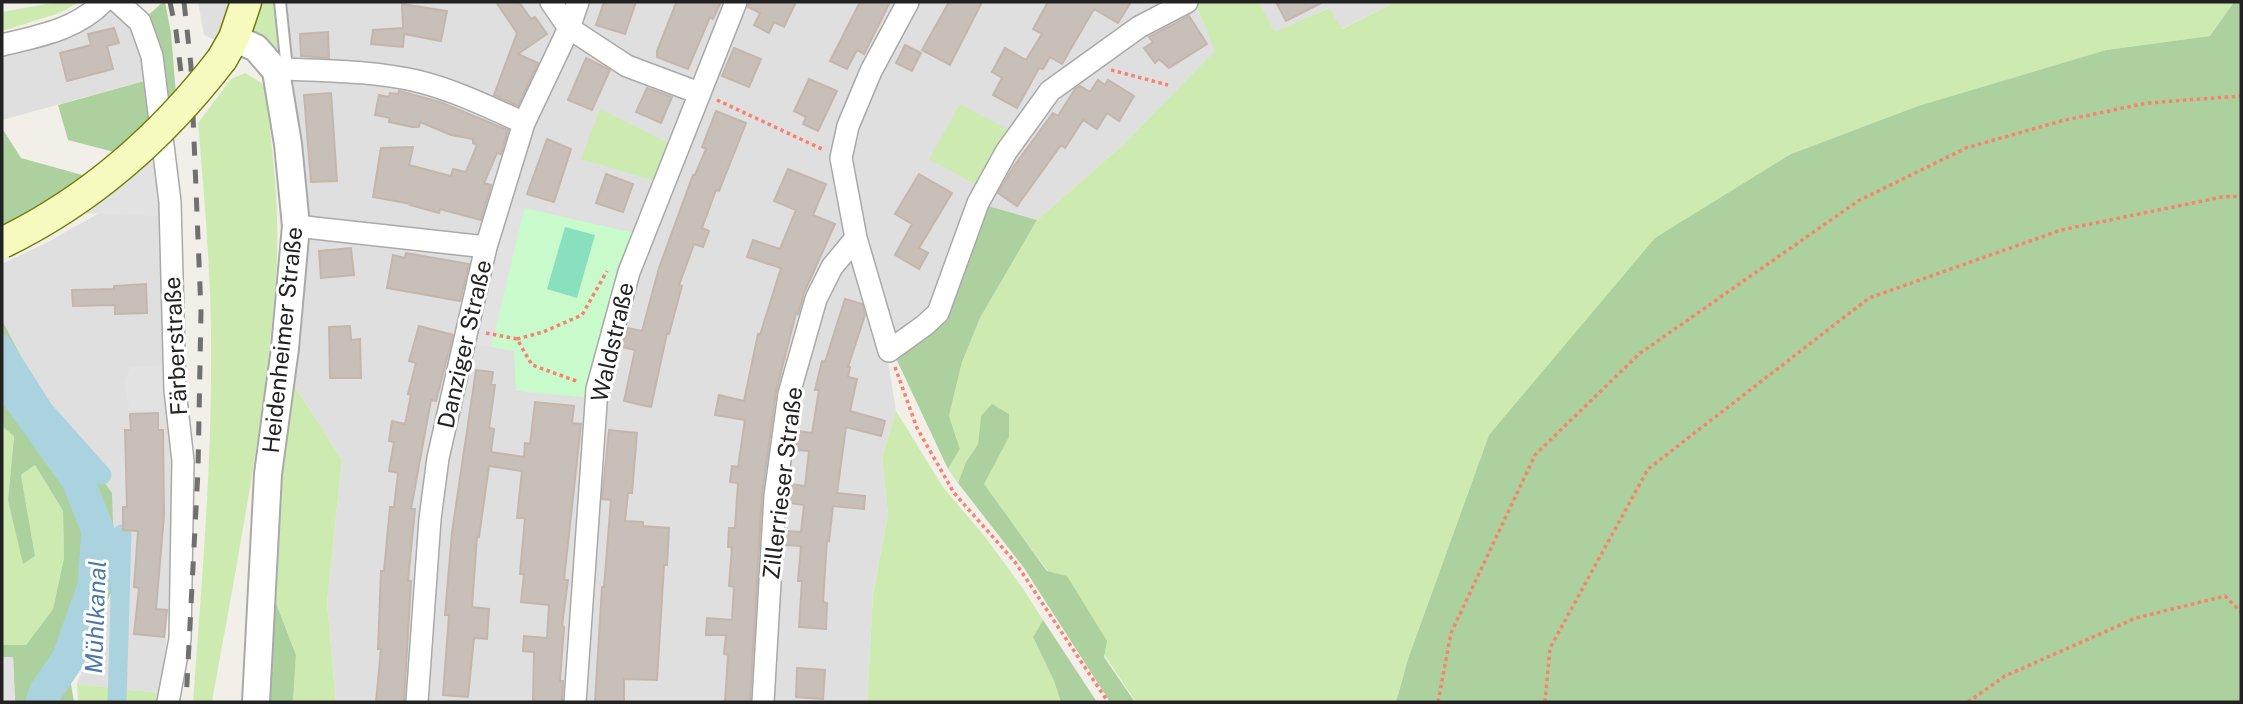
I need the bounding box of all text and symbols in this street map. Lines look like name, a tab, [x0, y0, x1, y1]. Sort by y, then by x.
street label: Heidenheimer Straße	[257, 225, 307, 455]
street label: Danziger Straße	[432, 257, 496, 431]
street label: Färberstraße	[158, 276, 192, 416]
street label: Waldstraße	[585, 280, 639, 404]
street label: Zillerrieser Straße	[757, 385, 807, 581]
water label: Mühlkanal	[79, 560, 111, 674]

